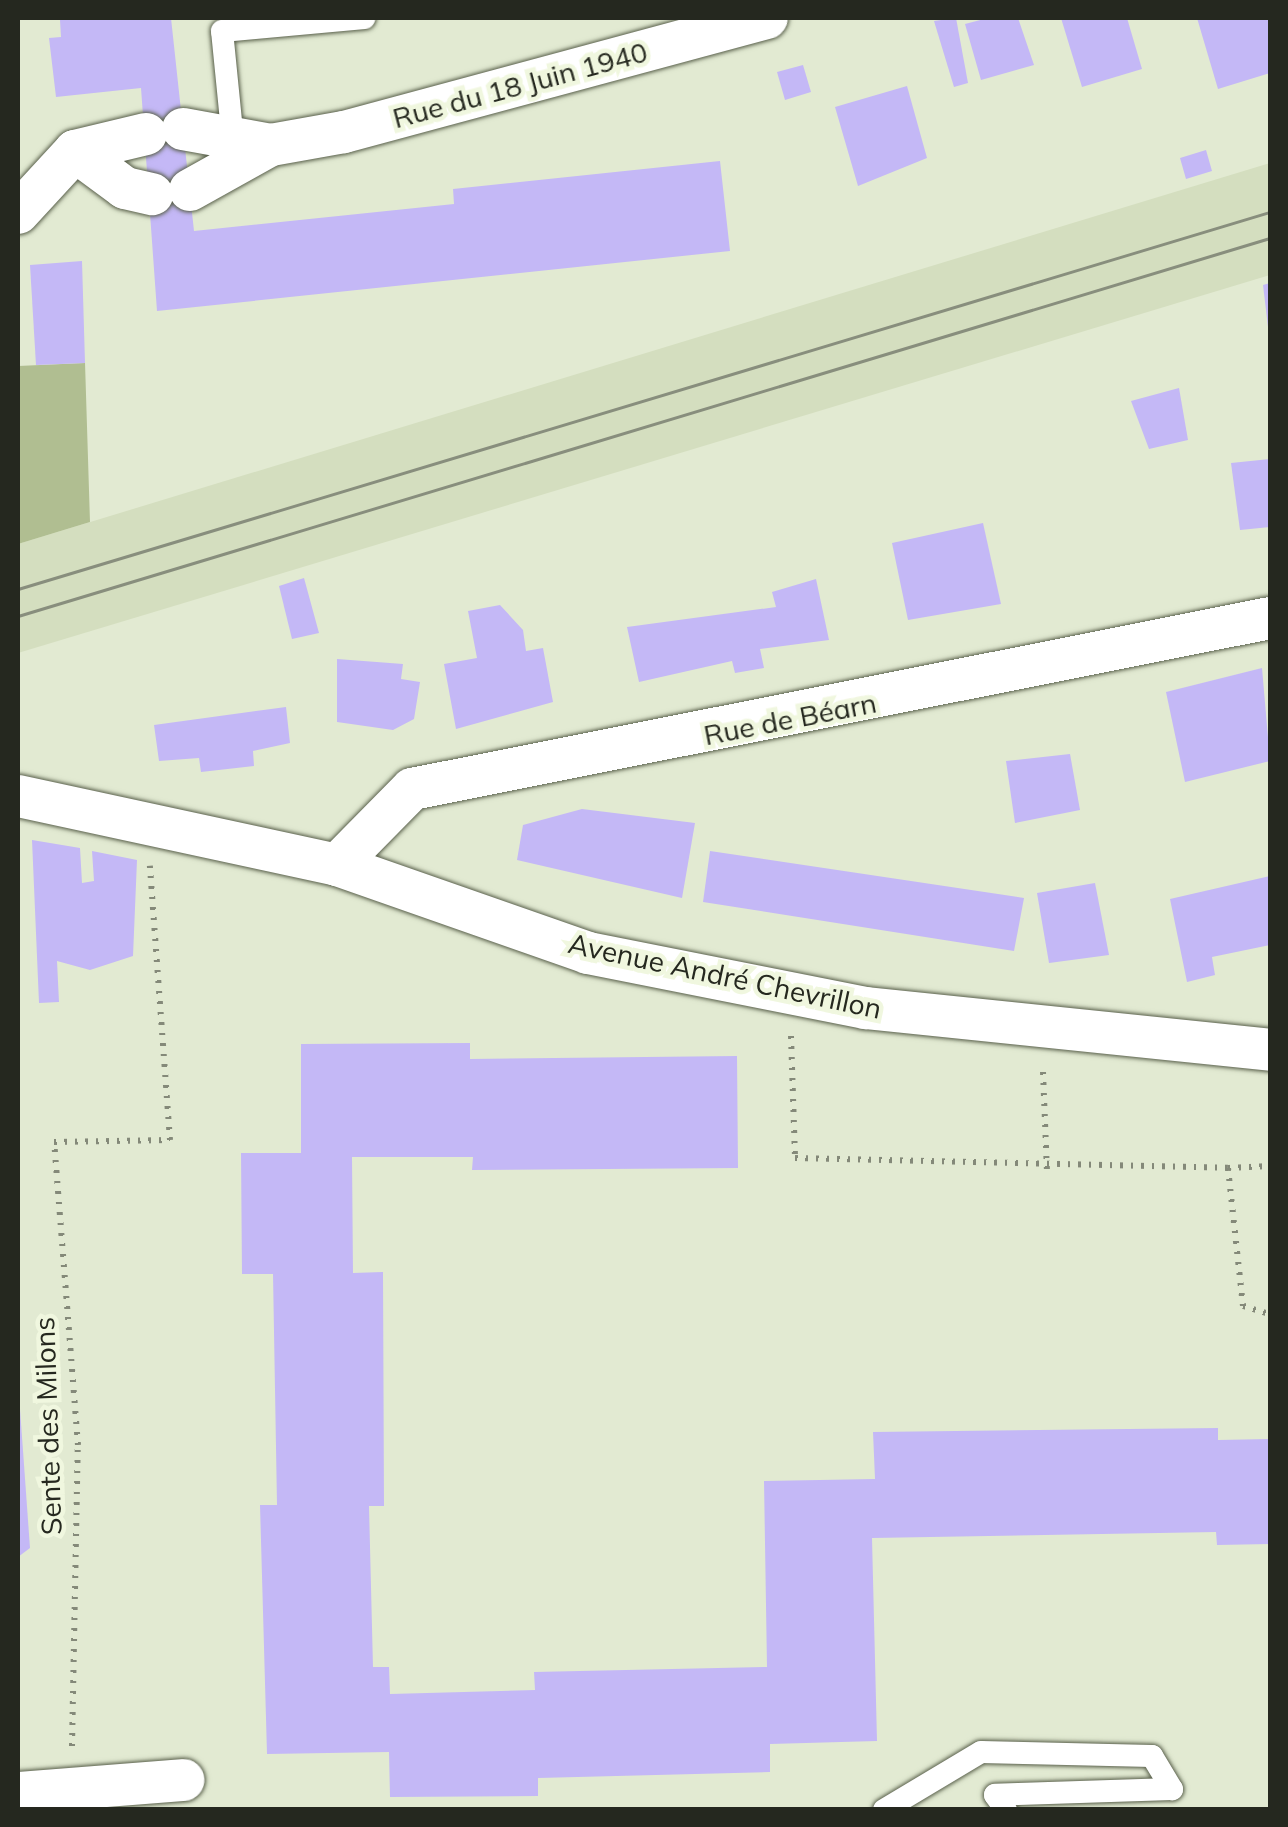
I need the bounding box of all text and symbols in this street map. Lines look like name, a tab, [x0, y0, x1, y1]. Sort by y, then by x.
street label: Rue du 18 Juin 1940	[389, 35, 651, 135]
street label: Rue de Béarn	[701, 686, 879, 752]
street label: Avenue André Chevrillon	[565, 926, 885, 1026]
street label: Sente des Milons	[27, 1316, 69, 1536]

